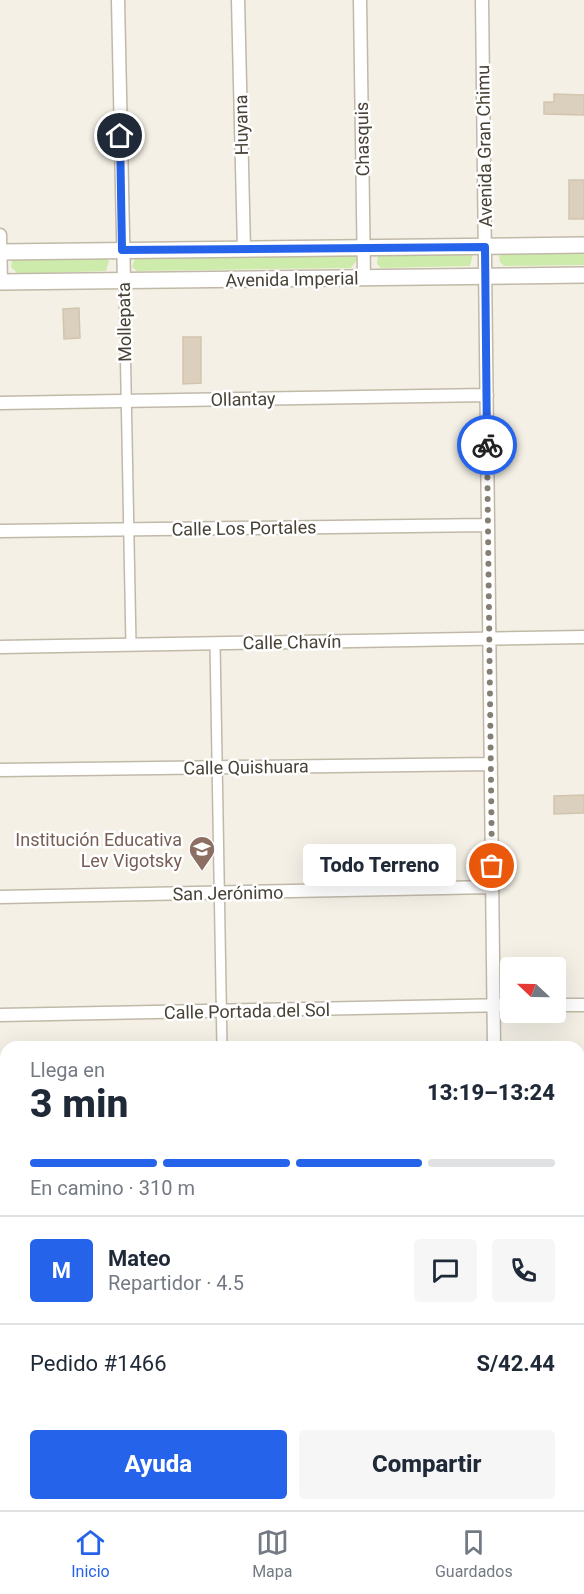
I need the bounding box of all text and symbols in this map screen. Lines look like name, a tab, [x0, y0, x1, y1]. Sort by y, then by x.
street label: Avenida Gran Chimu	[472, 65, 496, 227]
street label: Huyana	[230, 94, 252, 156]
street label: Chasquis	[351, 102, 373, 176]
pin	[94, 110, 145, 161]
icon: home	[103, 119, 136, 152]
street label: Avenida Imperial	[225, 267, 359, 291]
street label: Mollepata	[113, 282, 135, 362]
street label: Ollantay	[210, 388, 276, 410]
courier	[457, 415, 517, 475]
icon: bike	[471, 429, 504, 462]
street label: Calle Los Portales	[171, 516, 317, 540]
street label: Calle Chavín	[242, 631, 342, 653]
street label: Calle Quishuara	[183, 755, 309, 779]
place label: Institución Educativa Lev Vigotsky	[15, 829, 182, 871]
school or university icon: Institución Educativa Lev Vigotsky	[187, 834, 217, 872]
pin	[466, 840, 517, 891]
callout: Todo Terreno	[303, 845, 456, 887]
icon: bag	[475, 849, 508, 882]
text: Todo Terreno	[320, 853, 439, 877]
street label: San Jerónimo	[172, 882, 284, 904]
north arrow	[500, 957, 566, 1023]
map controls	[500, 957, 566, 1023]
street label: Calle Portada del Sol	[164, 999, 330, 1023]
text: Llega en	[30, 1058, 105, 1082]
text: 13:19–13:24	[427, 1080, 555, 1105]
text: 3 min	[30, 1081, 128, 1127]
text: En camino · 310 m	[30, 1176, 195, 1200]
button: chat	[414, 1239, 477, 1302]
button: phone	[492, 1239, 555, 1302]
text: Mateo	[108, 1246, 171, 1271]
text: M	[52, 1258, 71, 1283]
text: Repartidor · 4.5	[108, 1271, 244, 1295]
text: Pedido #1466	[30, 1351, 167, 1376]
text: S/42.44	[476, 1351, 555, 1376]
button: Ayuda	[30, 1430, 287, 1499]
button: Compartir	[299, 1430, 555, 1499]
tab: Inicio	[71, 1526, 110, 1581]
tab: Mapa	[252, 1526, 292, 1581]
tab: Guardados	[435, 1526, 513, 1581]

